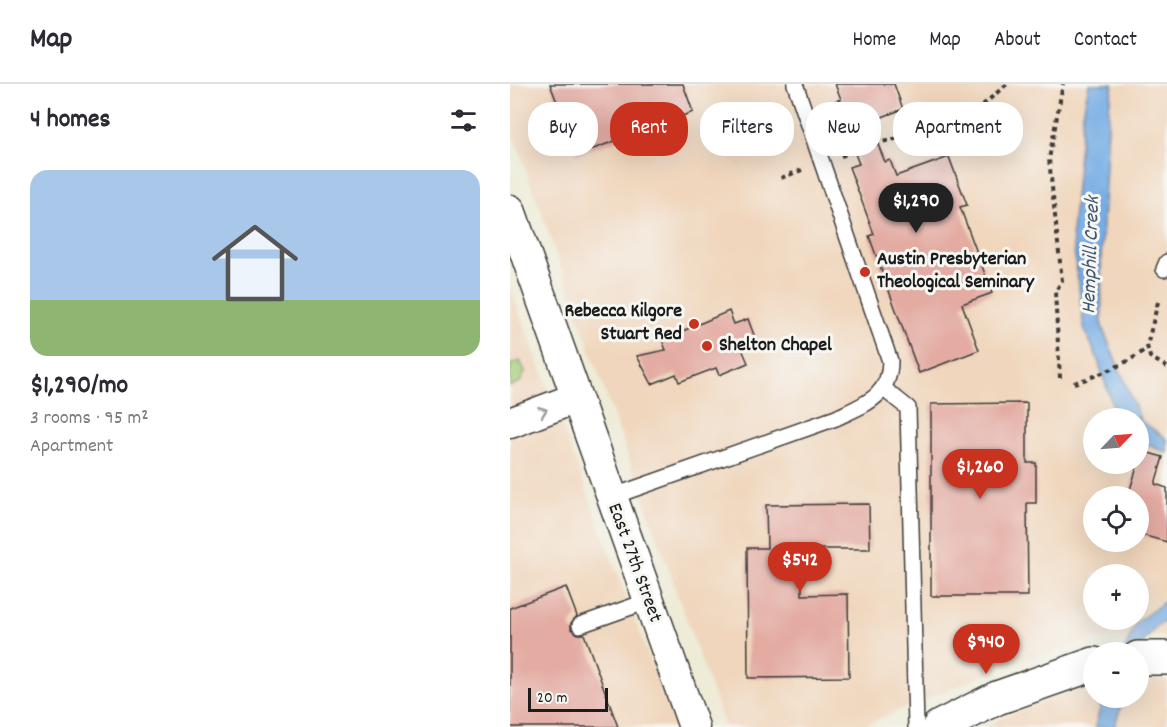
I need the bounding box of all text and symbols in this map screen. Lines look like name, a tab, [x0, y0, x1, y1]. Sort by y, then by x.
text: Map	[30, 21, 72, 61]
text: Home	[852, 26, 896, 56]
text: Map	[929, 26, 961, 56]
text: About	[994, 26, 1041, 56]
text: Contact	[1074, 26, 1137, 56]
text: 4 homes	[30, 102, 110, 139]
chip: Buy	[528, 102, 598, 156]
chip: Rent	[610, 102, 688, 156]
chip: Filters	[700, 102, 794, 156]
chip: New	[806, 102, 881, 156]
chip: Apartment	[893, 102, 1023, 156]
icon: filters	[447, 104, 480, 137]
pin: $1,290	[867, 183, 965, 234]
text: $1,290	[892, 188, 940, 216]
water label: Hemphill Creek	[1075, 193, 1109, 314]
icon: home	[201, 209, 309, 317]
place label: Austin Presbyterian Theological Seminary	[877, 246, 1035, 297]
marker: Austin Presbyterian Theological Seminary	[858, 265, 872, 279]
place label: Rebecca Kilgore Stuart Red	[564, 298, 682, 349]
marker: Rebecca Kilgore Stuart Red	[687, 317, 701, 331]
place label: Shelton Chapel	[719, 332, 832, 360]
marker: Shelton Chapel	[700, 339, 714, 353]
text: $1,290/mo	[30, 368, 128, 405]
text: 3 rooms · 95 m²	[30, 405, 149, 433]
one-way arrow	[537, 405, 548, 418]
north arrow	[1083, 408, 1149, 474]
map controls	[1083, 408, 1149, 708]
text: Apartment	[30, 433, 113, 461]
pin: $1,260	[931, 449, 1029, 500]
text: $1,260	[956, 454, 1004, 482]
button: locate	[1083, 486, 1149, 552]
street label: East 27th Street	[599, 499, 669, 627]
pin: $542	[764, 542, 836, 593]
text: $542	[782, 547, 818, 575]
button: +	[1083, 564, 1149, 630]
pin: $940	[950, 624, 1022, 675]
text: $940	[967, 629, 1005, 657]
button: −	[1083, 642, 1149, 708]
scale bar	[528, 685, 608, 712]
text: 20 m	[537, 687, 567, 710]

